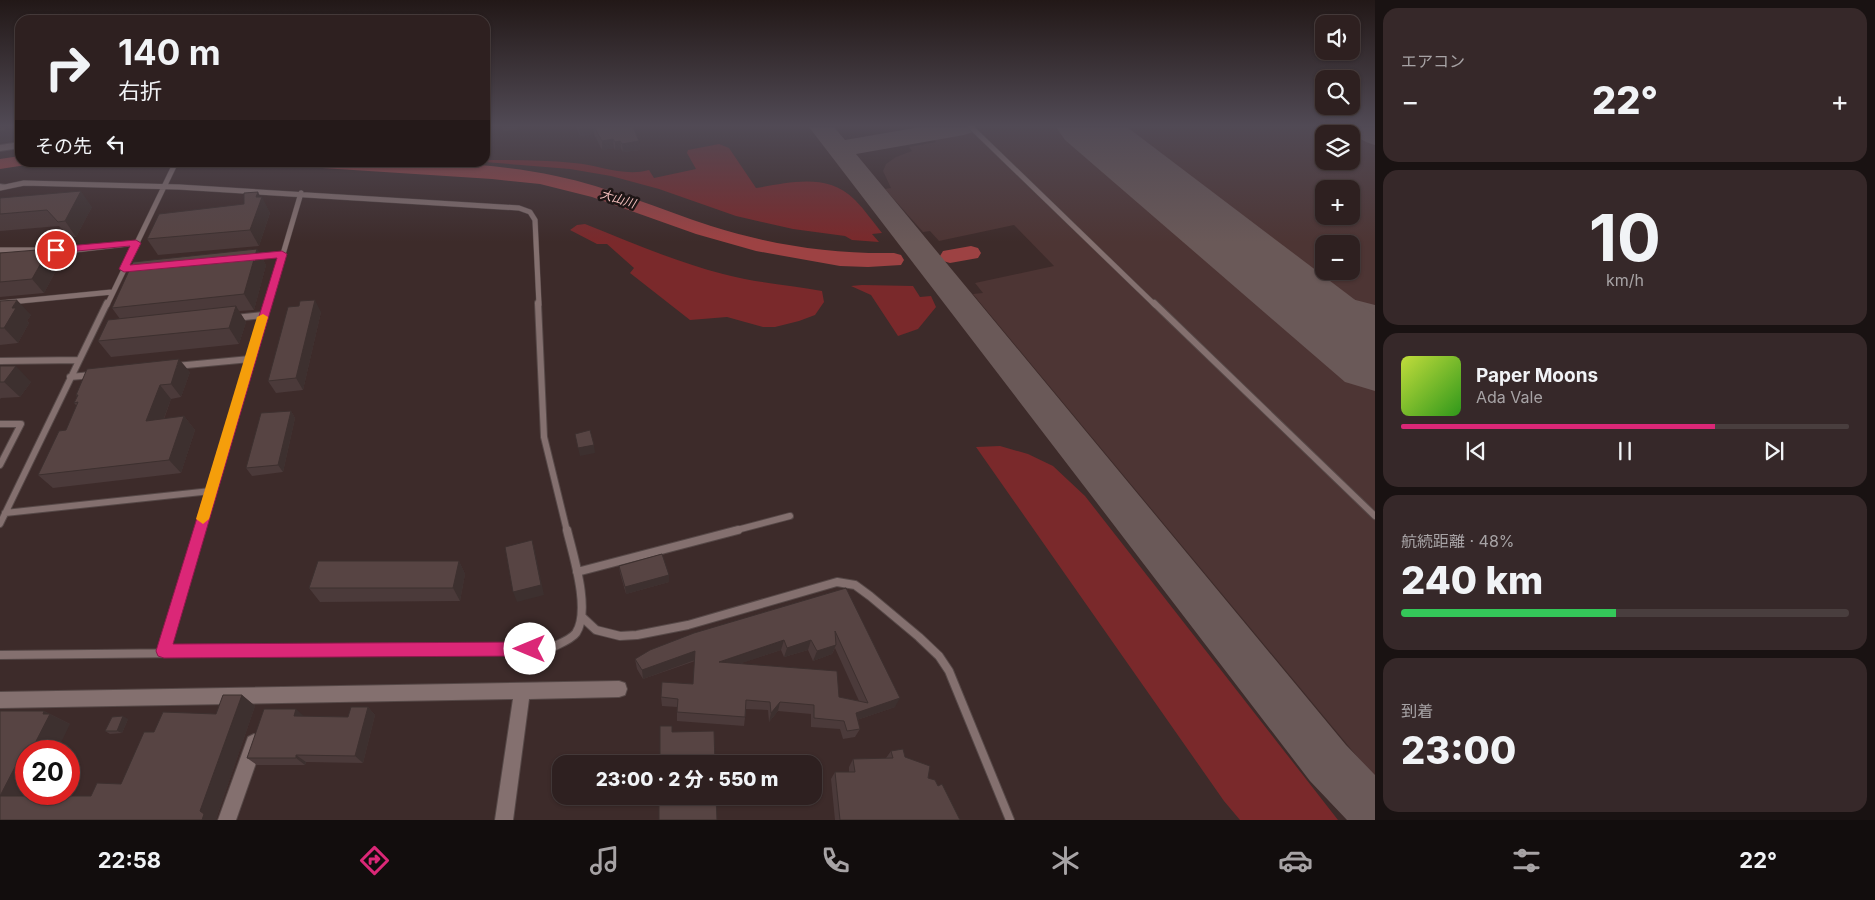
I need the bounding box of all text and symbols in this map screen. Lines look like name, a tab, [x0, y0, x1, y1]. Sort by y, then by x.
map controls	[1315, 15, 1360, 280]
button: sound	[1315, 15, 1360, 60]
text: 140 m	[118, 31, 221, 73]
icon: right	[35, 35, 100, 100]
text: エアコン	[1401, 51, 1465, 71]
button: search	[1315, 70, 1360, 115]
text: 22°	[1592, 77, 1658, 123]
text: 右折	[118, 78, 162, 104]
text: −	[1401, 84, 1420, 118]
text: +	[1830, 84, 1849, 118]
button: layers	[1315, 125, 1360, 170]
icon: left	[102, 130, 130, 158]
text: その先	[35, 135, 92, 158]
button: +	[1315, 180, 1360, 225]
water label: 大山川	[599, 186, 639, 212]
text: 10	[1589, 198, 1661, 277]
pin	[35, 229, 77, 271]
button: −	[1315, 235, 1360, 280]
icon: arrive	[42, 236, 70, 264]
text: km/h	[1606, 270, 1644, 290]
text: Paper Moons	[1476, 364, 1598, 387]
text: Ada Vale	[1476, 387, 1543, 407]
icon: previous	[1462, 437, 1490, 465]
icon: pause	[1611, 437, 1639, 465]
icon: next	[1760, 437, 1788, 465]
text: 航続距離 · 48%	[1401, 531, 1515, 551]
text: 240 km	[1401, 557, 1543, 603]
position arrow	[503, 622, 555, 674]
text: 到着	[1401, 701, 1433, 721]
text: 23:00	[1401, 727, 1516, 773]
speed limit sign: 20	[15, 740, 80, 805]
text: 23:00 · 2 分 · 550 m	[596, 768, 778, 791]
icon: directions	[357, 843, 392, 878]
icon: music	[587, 843, 622, 878]
icon: phone	[818, 843, 853, 878]
icon: climate	[1048, 843, 1083, 878]
icon: car	[1278, 843, 1313, 878]
icon: filters	[1509, 843, 1544, 878]
text: 22:58	[98, 847, 161, 873]
text: 22°	[1739, 847, 1777, 873]

